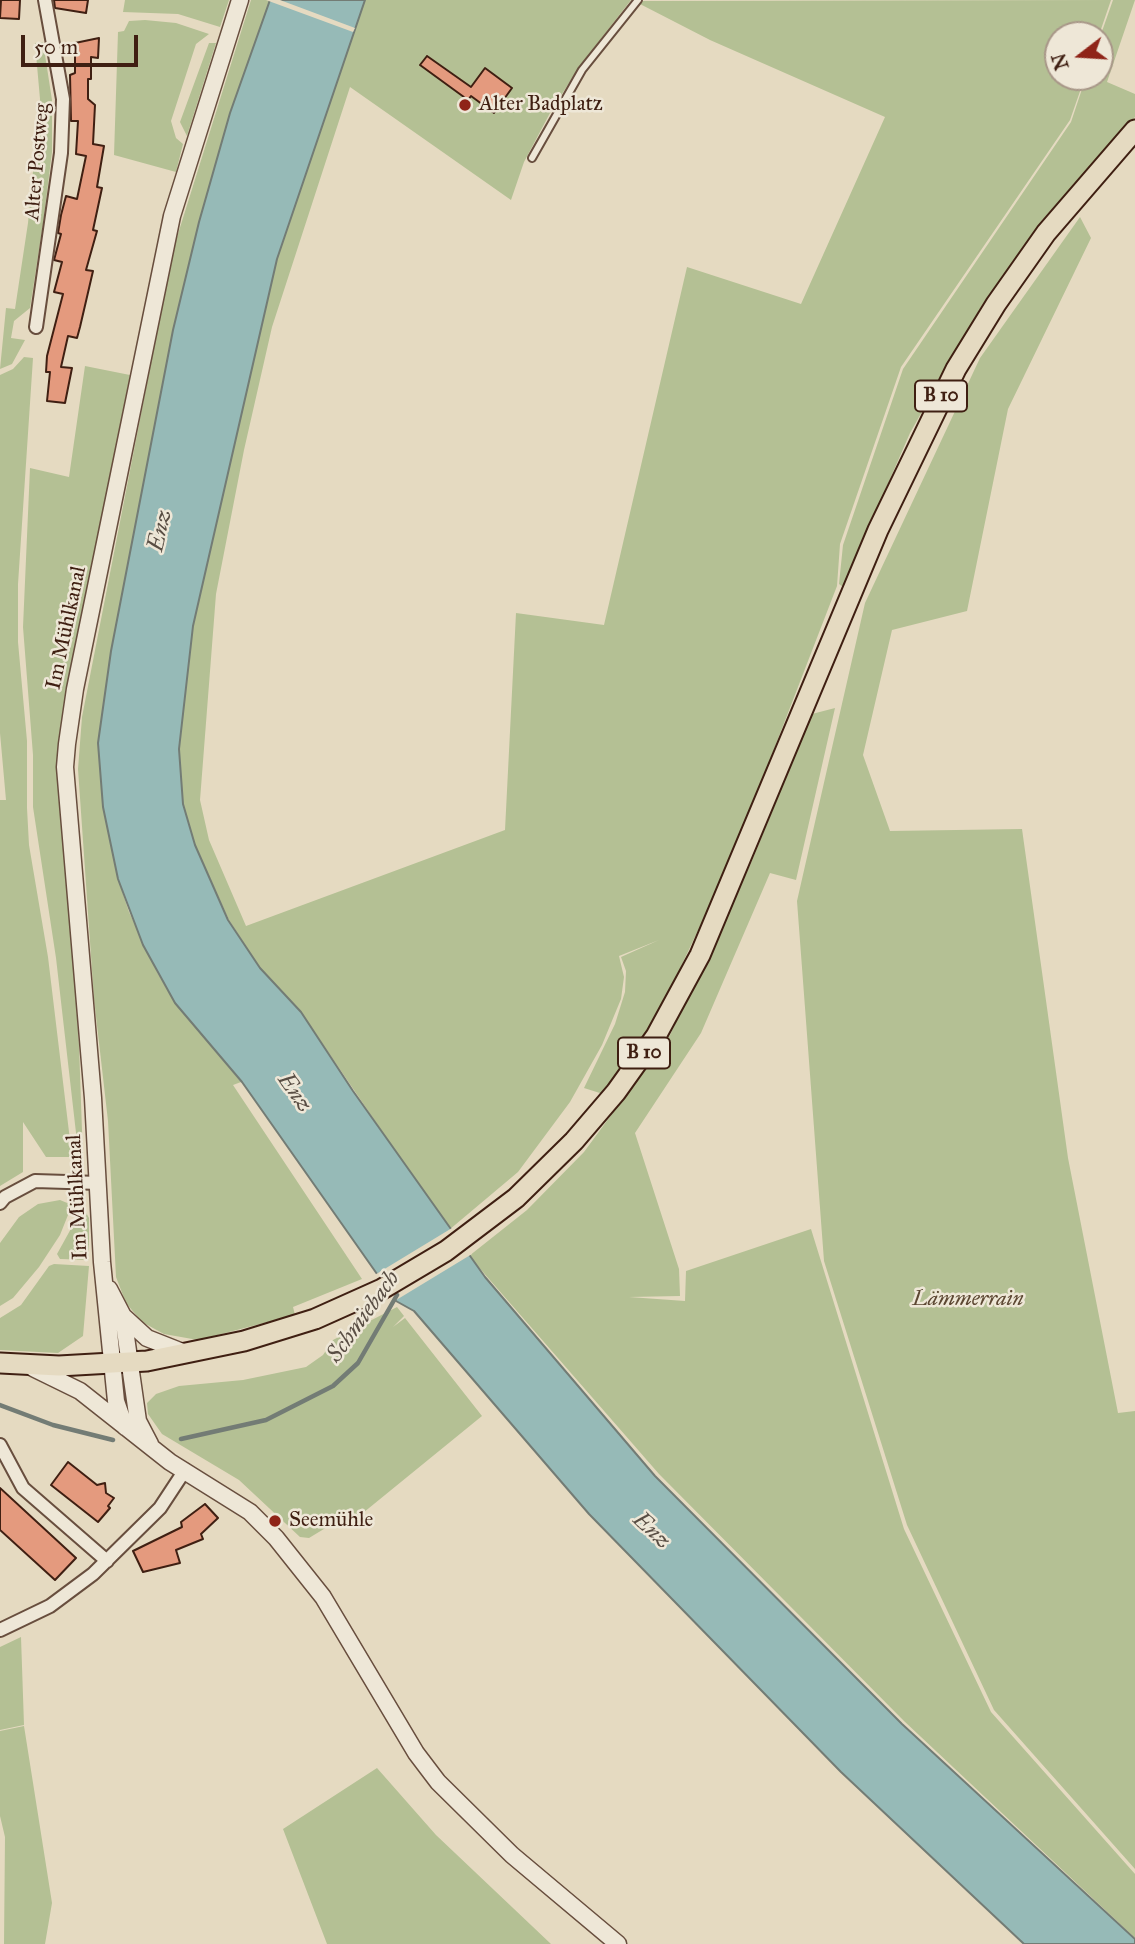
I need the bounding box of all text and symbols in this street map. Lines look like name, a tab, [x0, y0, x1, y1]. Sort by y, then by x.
scale bar	[24, 21, 142, 65]
north arrow	[1044, 21, 1114, 91]
text: 50 m	[34, 34, 78, 60]
text: N	[1047, 51, 1074, 73]
place label: Alter Badplatz	[479, 92, 603, 118]
marker: Alter Badplatz	[457, 97, 473, 113]
street label: Alter Postweg	[20, 102, 56, 222]
road number: B 10	[915, 380, 967, 412]
water label: Enz	[143, 507, 179, 555]
street label: Im Mühlkanal	[42, 564, 92, 692]
road number: B 10	[618, 1037, 670, 1068]
water label: Enz	[271, 1068, 317, 1118]
street label: Im Mühlkanal	[62, 1134, 94, 1260]
water label: Schmiebach	[322, 1266, 406, 1368]
park label: Lämmerrain	[912, 1287, 1024, 1313]
water label: Enz	[626, 1507, 676, 1555]
place label: Seemühle	[289, 1508, 373, 1534]
marker: Seemühle	[267, 1513, 283, 1529]

